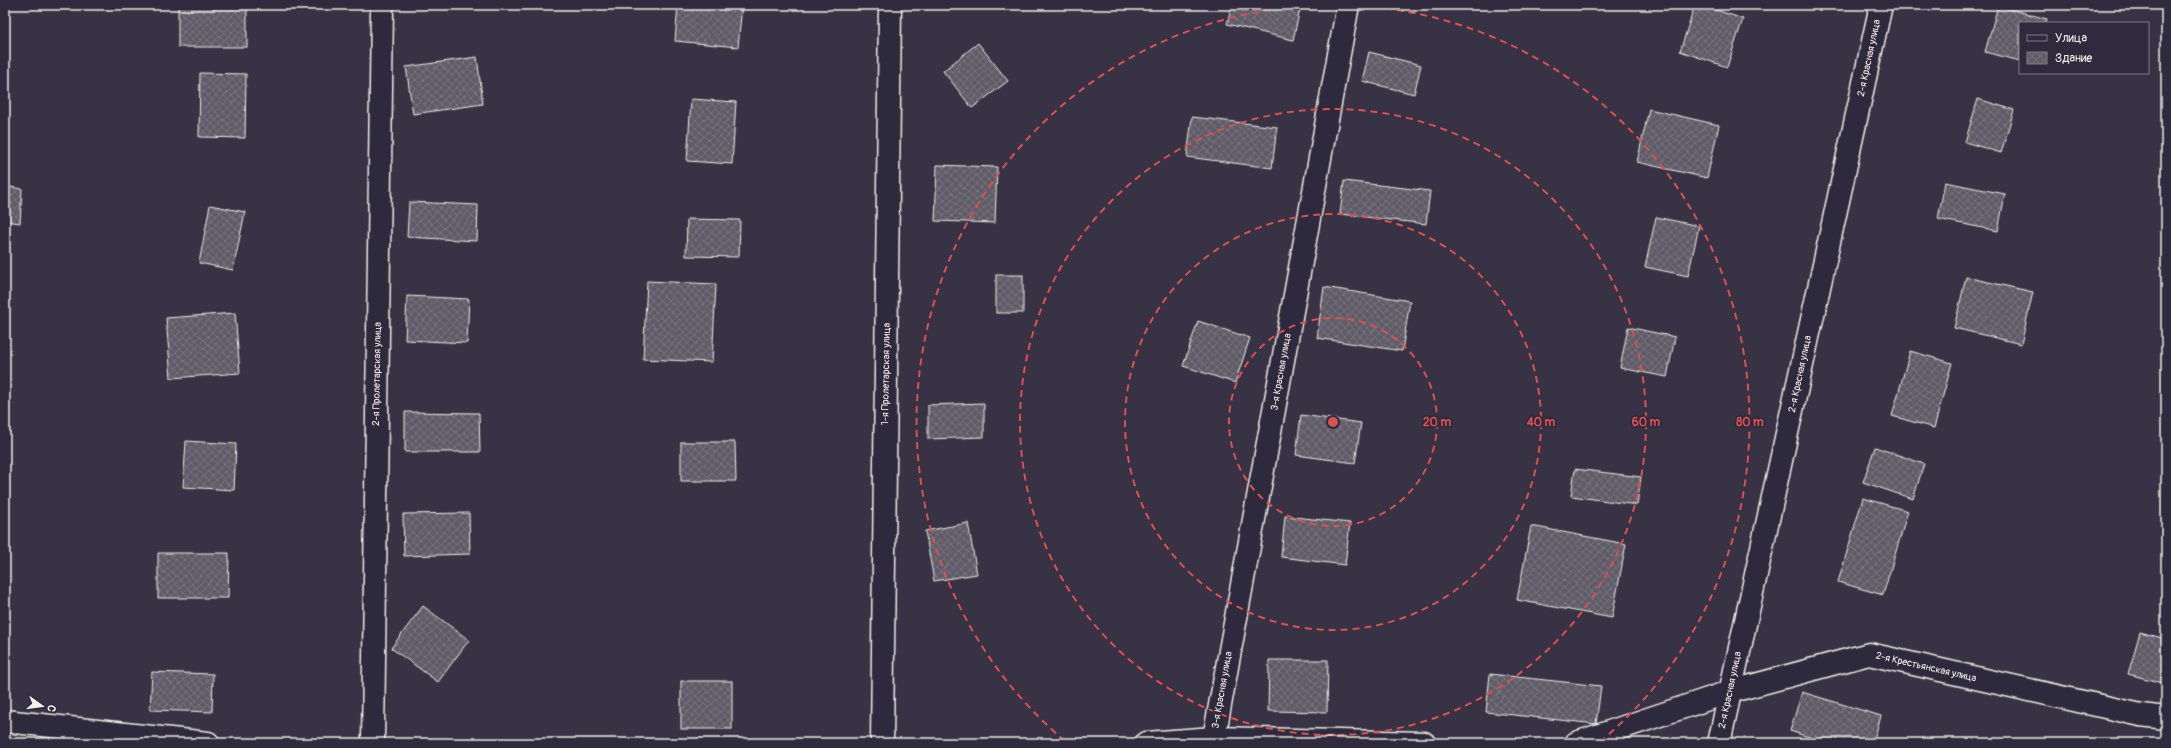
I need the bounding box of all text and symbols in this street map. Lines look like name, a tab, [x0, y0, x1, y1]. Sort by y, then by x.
street label: 2-я Красная улица	[1855, 18, 1883, 98]
legend	[2019, 22, 2149, 74]
text: Улица	[2055, 31, 2087, 46]
text: Здание	[2055, 51, 2092, 66]
street label: 2-я Пролетарская улица	[370, 322, 384, 426]
street label: 1-я Пролетарская улица	[879, 322, 893, 425]
street label: 3-я Красная улица	[1268, 332, 1294, 412]
street label: 2-я Красная улица	[1786, 334, 1814, 414]
centre of rings	[1326, 415, 1340, 429]
text: 20 m	[1423, 415, 1451, 430]
text: 40 m	[1526, 415, 1556, 430]
text: 60 m	[1632, 415, 1661, 430]
text: 80 m	[1736, 415, 1764, 430]
street label: 3-я Красная улица	[1209, 650, 1235, 730]
street label: 2-я Красная улица	[1716, 650, 1744, 730]
street label: 2-я Крестьянская улица	[1874, 650, 1978, 685]
north arrow	[22, 686, 62, 726]
text: С	[44, 703, 58, 713]

